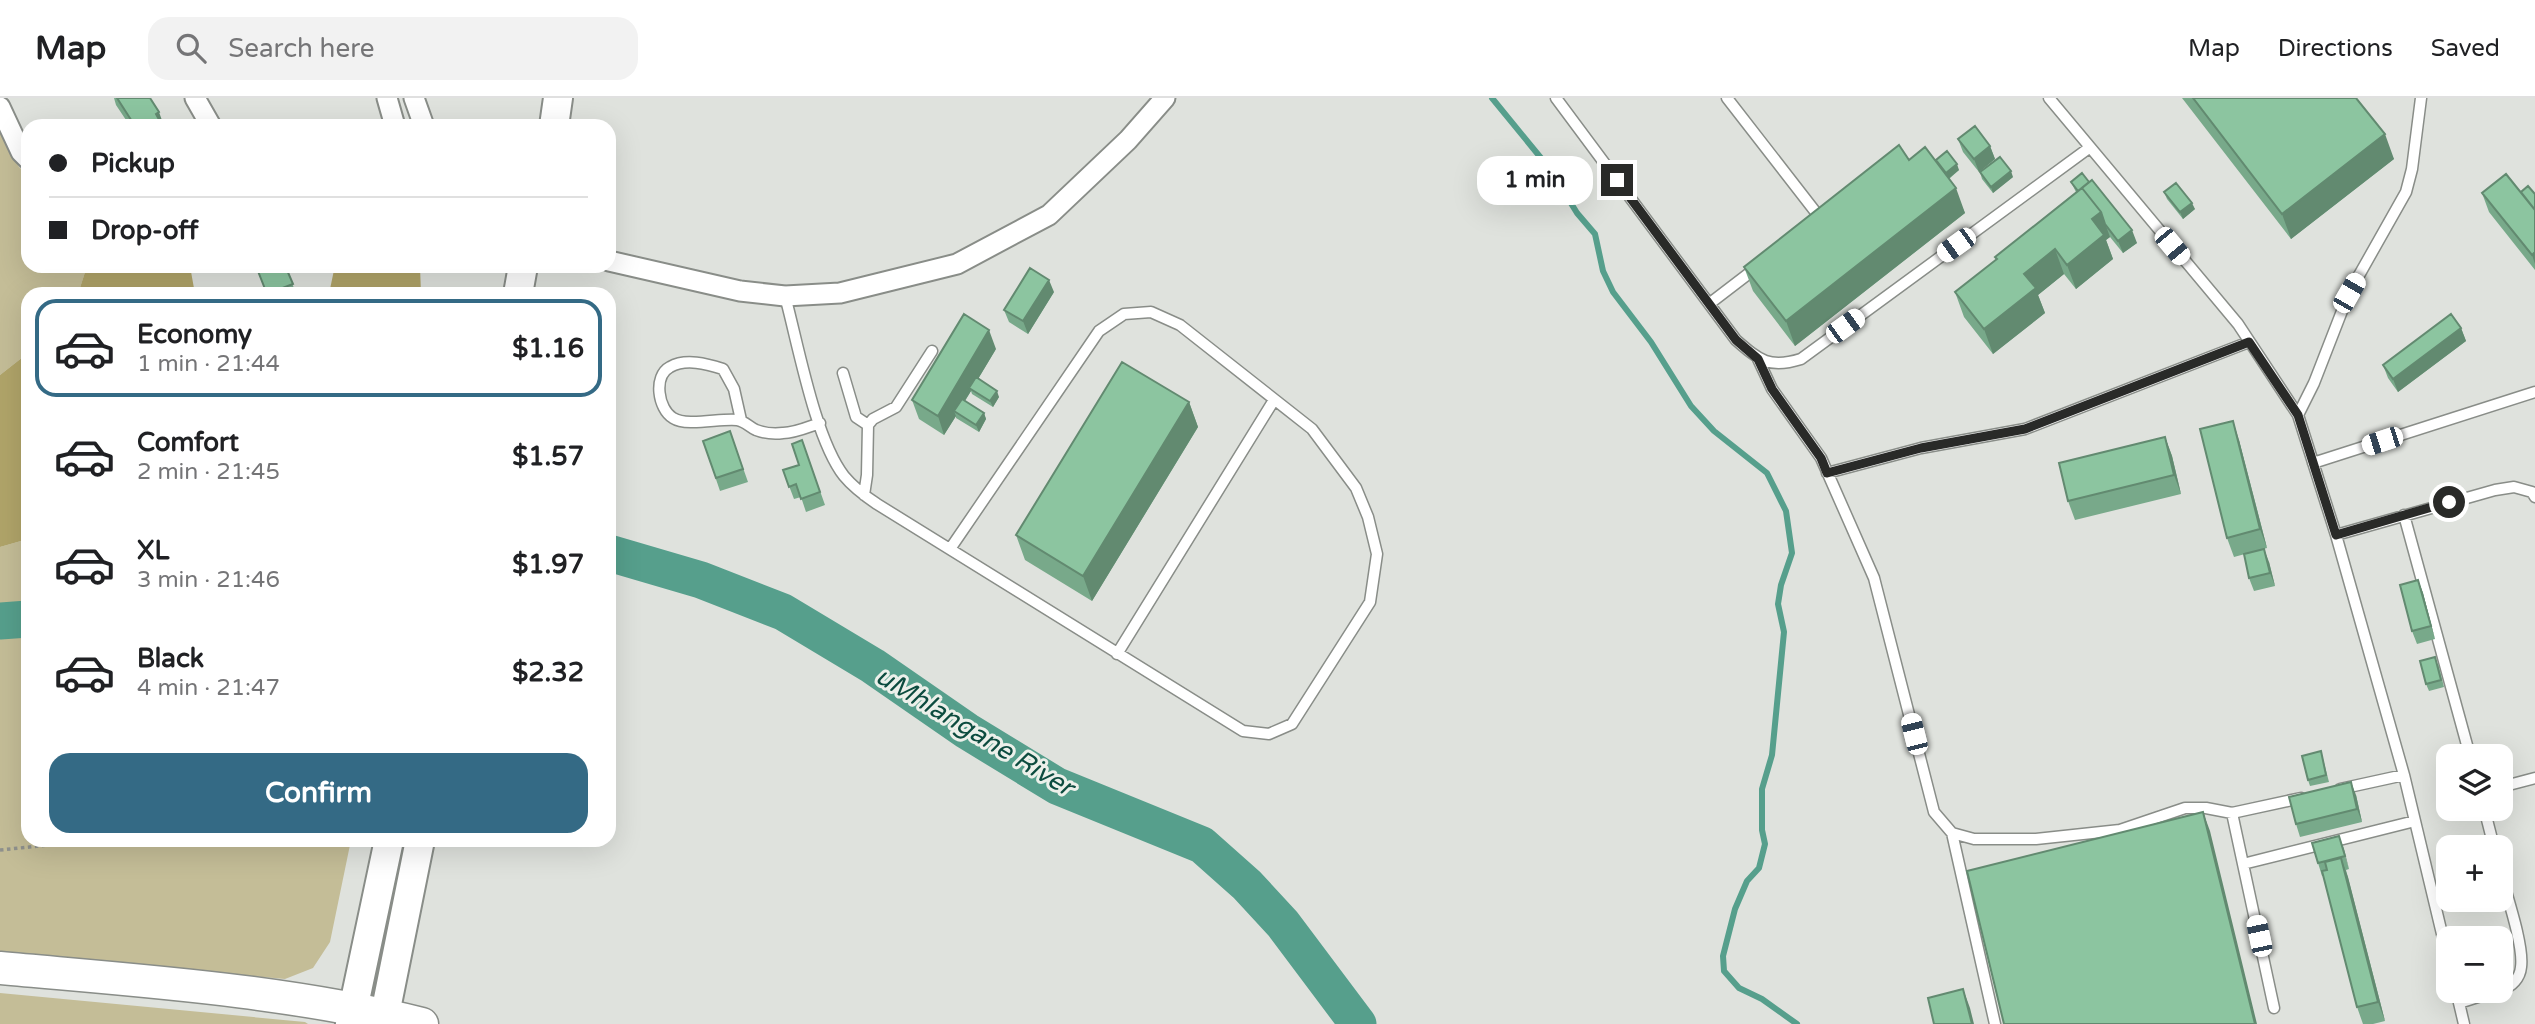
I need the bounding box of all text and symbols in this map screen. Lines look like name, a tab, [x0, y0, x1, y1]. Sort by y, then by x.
search box	[148, 17, 638, 80]
text: Map	[35, 29, 106, 68]
icon: search	[172, 29, 210, 67]
text: Search here	[228, 33, 374, 64]
text: Map	[2188, 34, 2240, 63]
text: Directions	[2278, 34, 2393, 63]
text: Saved	[2431, 34, 2500, 63]
text: Pickup	[91, 148, 175, 179]
callout: 1 min	[1477, 155, 1592, 204]
route end	[1601, 164, 1633, 196]
text: 1 min	[1504, 166, 1566, 194]
text: Drop-off	[91, 215, 198, 246]
car	[2151, 223, 2194, 269]
car	[1933, 224, 1980, 266]
car	[2330, 270, 2369, 316]
car	[1822, 305, 1869, 347]
icon: car	[53, 317, 116, 380]
text: Economy	[137, 319, 252, 350]
text: $1.16	[512, 333, 584, 364]
text: 1 min · 21:44	[137, 350, 280, 378]
icon: car	[53, 425, 116, 488]
car	[2359, 425, 2406, 457]
text: Comfort	[137, 427, 239, 458]
text: $1.57	[512, 441, 584, 472]
text: 2 min · 21:45	[137, 458, 280, 486]
route start	[2433, 486, 2465, 518]
icon: car	[53, 533, 116, 596]
text: XL	[137, 535, 169, 566]
text: $1.97	[512, 549, 584, 580]
text: 3 min · 21:46	[137, 566, 280, 594]
icon: car	[53, 641, 116, 704]
text: Black	[137, 643, 204, 674]
text: $2.32	[512, 657, 584, 688]
water label: uMhlangane River	[870, 660, 1082, 804]
text: 4 min · 21:47	[137, 674, 280, 702]
car	[1899, 711, 1930, 757]
map controls	[2436, 744, 2513, 1003]
button: layers	[2436, 744, 2513, 821]
button: Confirm	[49, 753, 588, 833]
button: +	[2436, 835, 2513, 912]
car	[2245, 913, 2274, 959]
button: −	[2436, 926, 2513, 1003]

